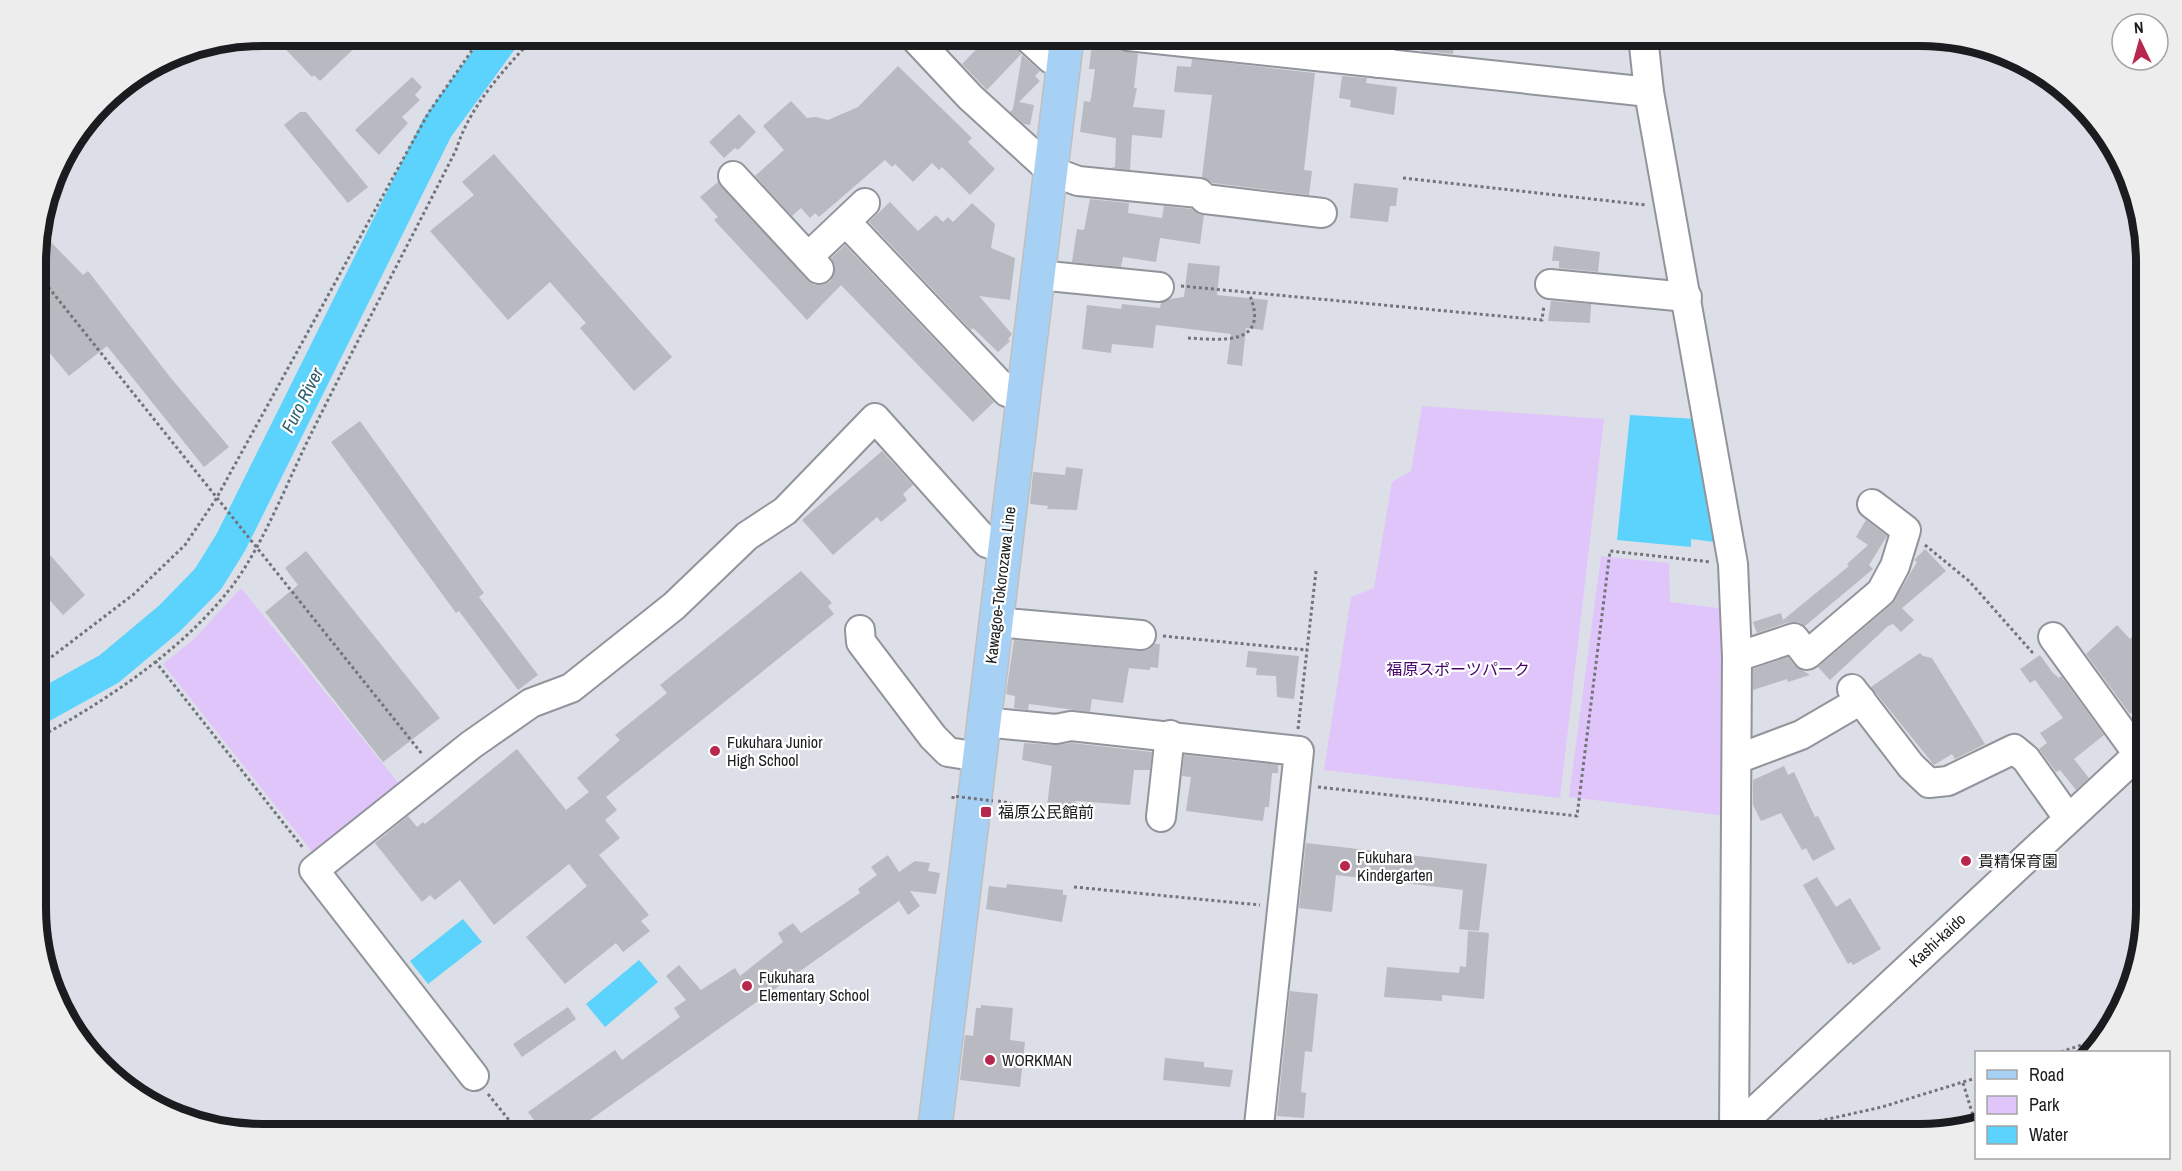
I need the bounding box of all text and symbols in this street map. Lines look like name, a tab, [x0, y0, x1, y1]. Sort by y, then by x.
north arrow	[2110, 12, 2170, 72]
text: N	[2133, 16, 2144, 38]
water label: Furo River	[275, 362, 329, 437]
street label: Kawagoe-Tokorozawa Line	[979, 505, 1021, 665]
park label: 福原スポーツパーク	[1386, 658, 1530, 680]
place label: Fukuhara Junior High School	[727, 731, 823, 771]
marker: Fukuhara Junior High School	[708, 744, 722, 758]
place label: 福原公民館前	[998, 801, 1094, 823]
marker: 福原公民館前	[979, 805, 993, 819]
place label: Fukuhara Kindergarten	[1357, 846, 1433, 886]
place label: 貴精保育園	[1978, 850, 2058, 872]
marker: 貴精保育園	[1959, 854, 1973, 868]
marker: Fukuhara Kindergarten	[1338, 859, 1352, 873]
street label: Kashi-kaido	[1904, 908, 1970, 972]
place label: Fukuhara Elementary School	[759, 966, 869, 1006]
marker: Fukuhara Elementary School	[740, 979, 754, 993]
place label: WORKMAN	[1002, 1049, 1072, 1071]
legend	[1975, 1051, 2170, 1159]
marker: WORKMAN	[983, 1053, 997, 1067]
text: Road	[2029, 1062, 2064, 1087]
text: Park	[2029, 1092, 2060, 1117]
text: Water	[2029, 1122, 2068, 1147]

